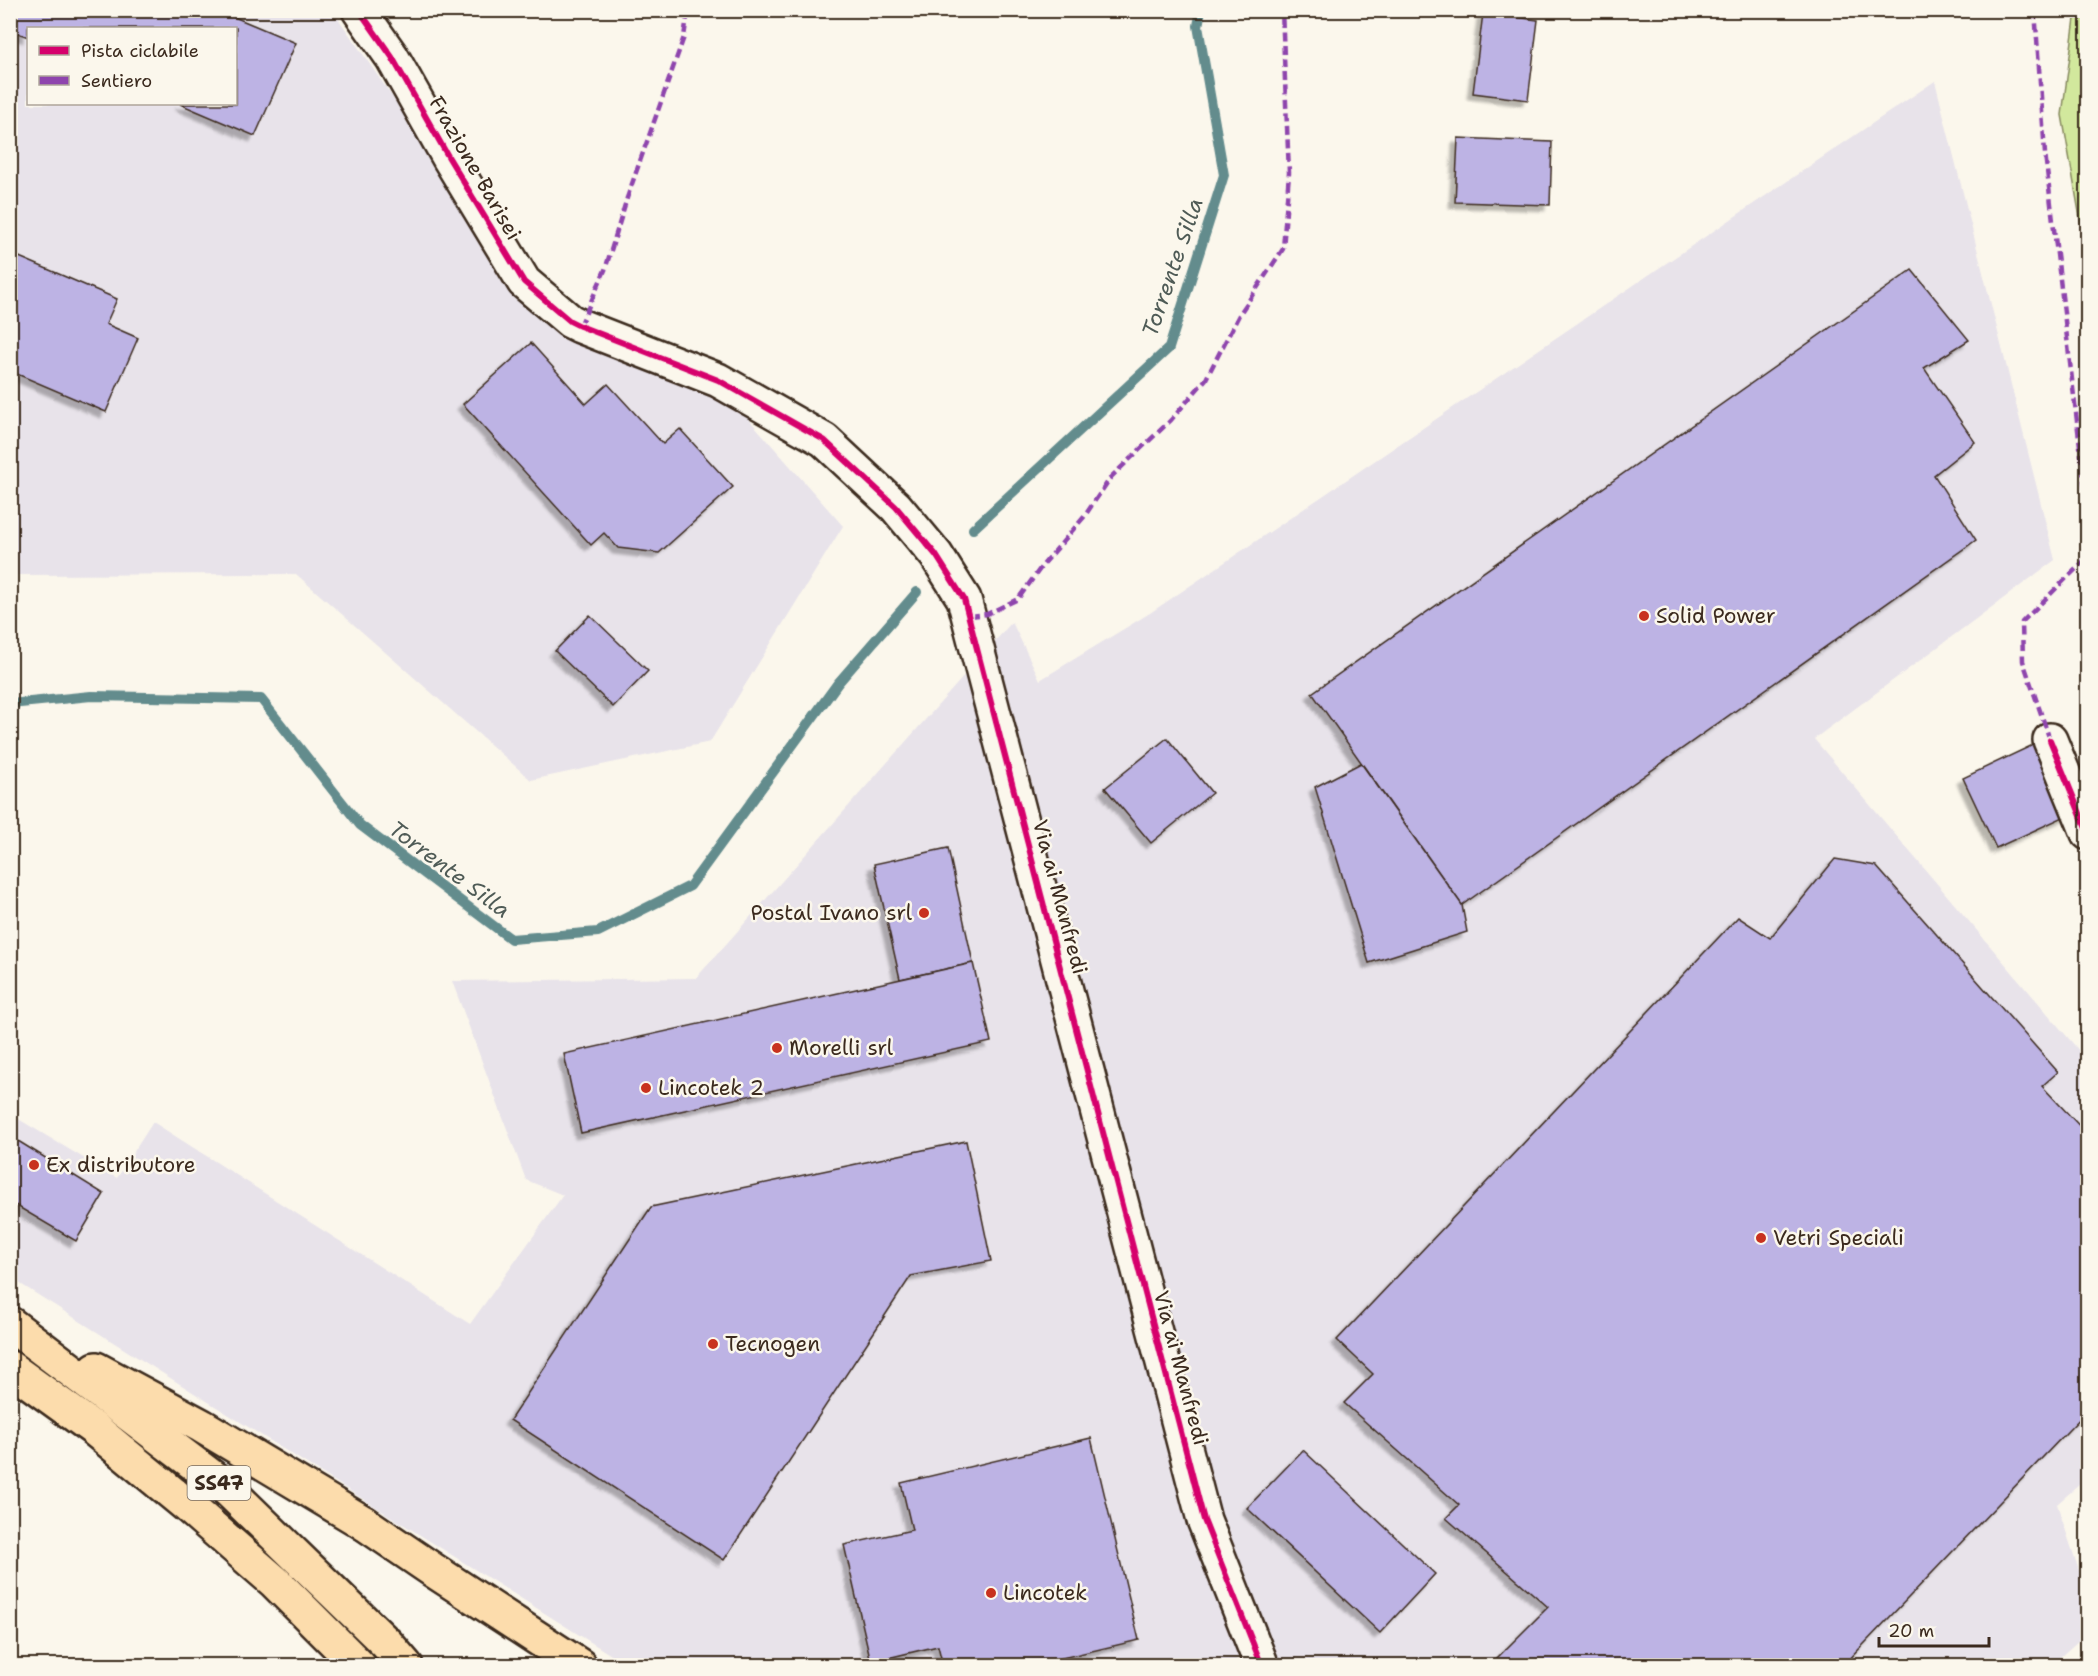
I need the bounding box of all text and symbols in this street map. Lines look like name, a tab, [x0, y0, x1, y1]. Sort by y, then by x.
legend	[27, 27, 237, 105]
text: Pista ciclabile	[81, 39, 199, 63]
text: Sentiero	[81, 69, 152, 93]
street label: Frazione Barisei	[422, 91, 528, 245]
water label: Torrente Silla	[1135, 194, 1210, 340]
place label: Solid Power	[1656, 602, 1776, 630]
marker: Solid Power	[1637, 609, 1651, 623]
water label: Torrente Silla	[383, 814, 516, 925]
street label: Via ai Manfredi	[1026, 817, 1094, 977]
place label: Postal Ivano srl	[750, 899, 913, 927]
marker: Postal Ivano srl	[917, 906, 931, 920]
place label: Morelli srl	[789, 1034, 894, 1062]
marker: Morelli srl	[770, 1041, 784, 1055]
place label: Lincotek 2	[658, 1074, 764, 1102]
marker: Lincotek 2	[639, 1081, 653, 1095]
place label: Ex distributore	[46, 1151, 196, 1179]
marker: Ex distributore	[27, 1158, 41, 1172]
place label: Vetri Speciali	[1773, 1224, 1904, 1252]
marker: Vetri Speciali	[1754, 1231, 1768, 1245]
street label: Via ai Manfredi	[1147, 1288, 1215, 1448]
place label: Tecnogen	[725, 1330, 820, 1358]
marker: Tecnogen	[706, 1337, 720, 1351]
road number: SS47	[188, 1466, 250, 1500]
place label: Lincotek	[1003, 1579, 1087, 1607]
marker: Lincotek	[984, 1586, 998, 1600]
scale bar	[1879, 1610, 1988, 1648]
text: 20 m	[1888, 1619, 1934, 1643]

